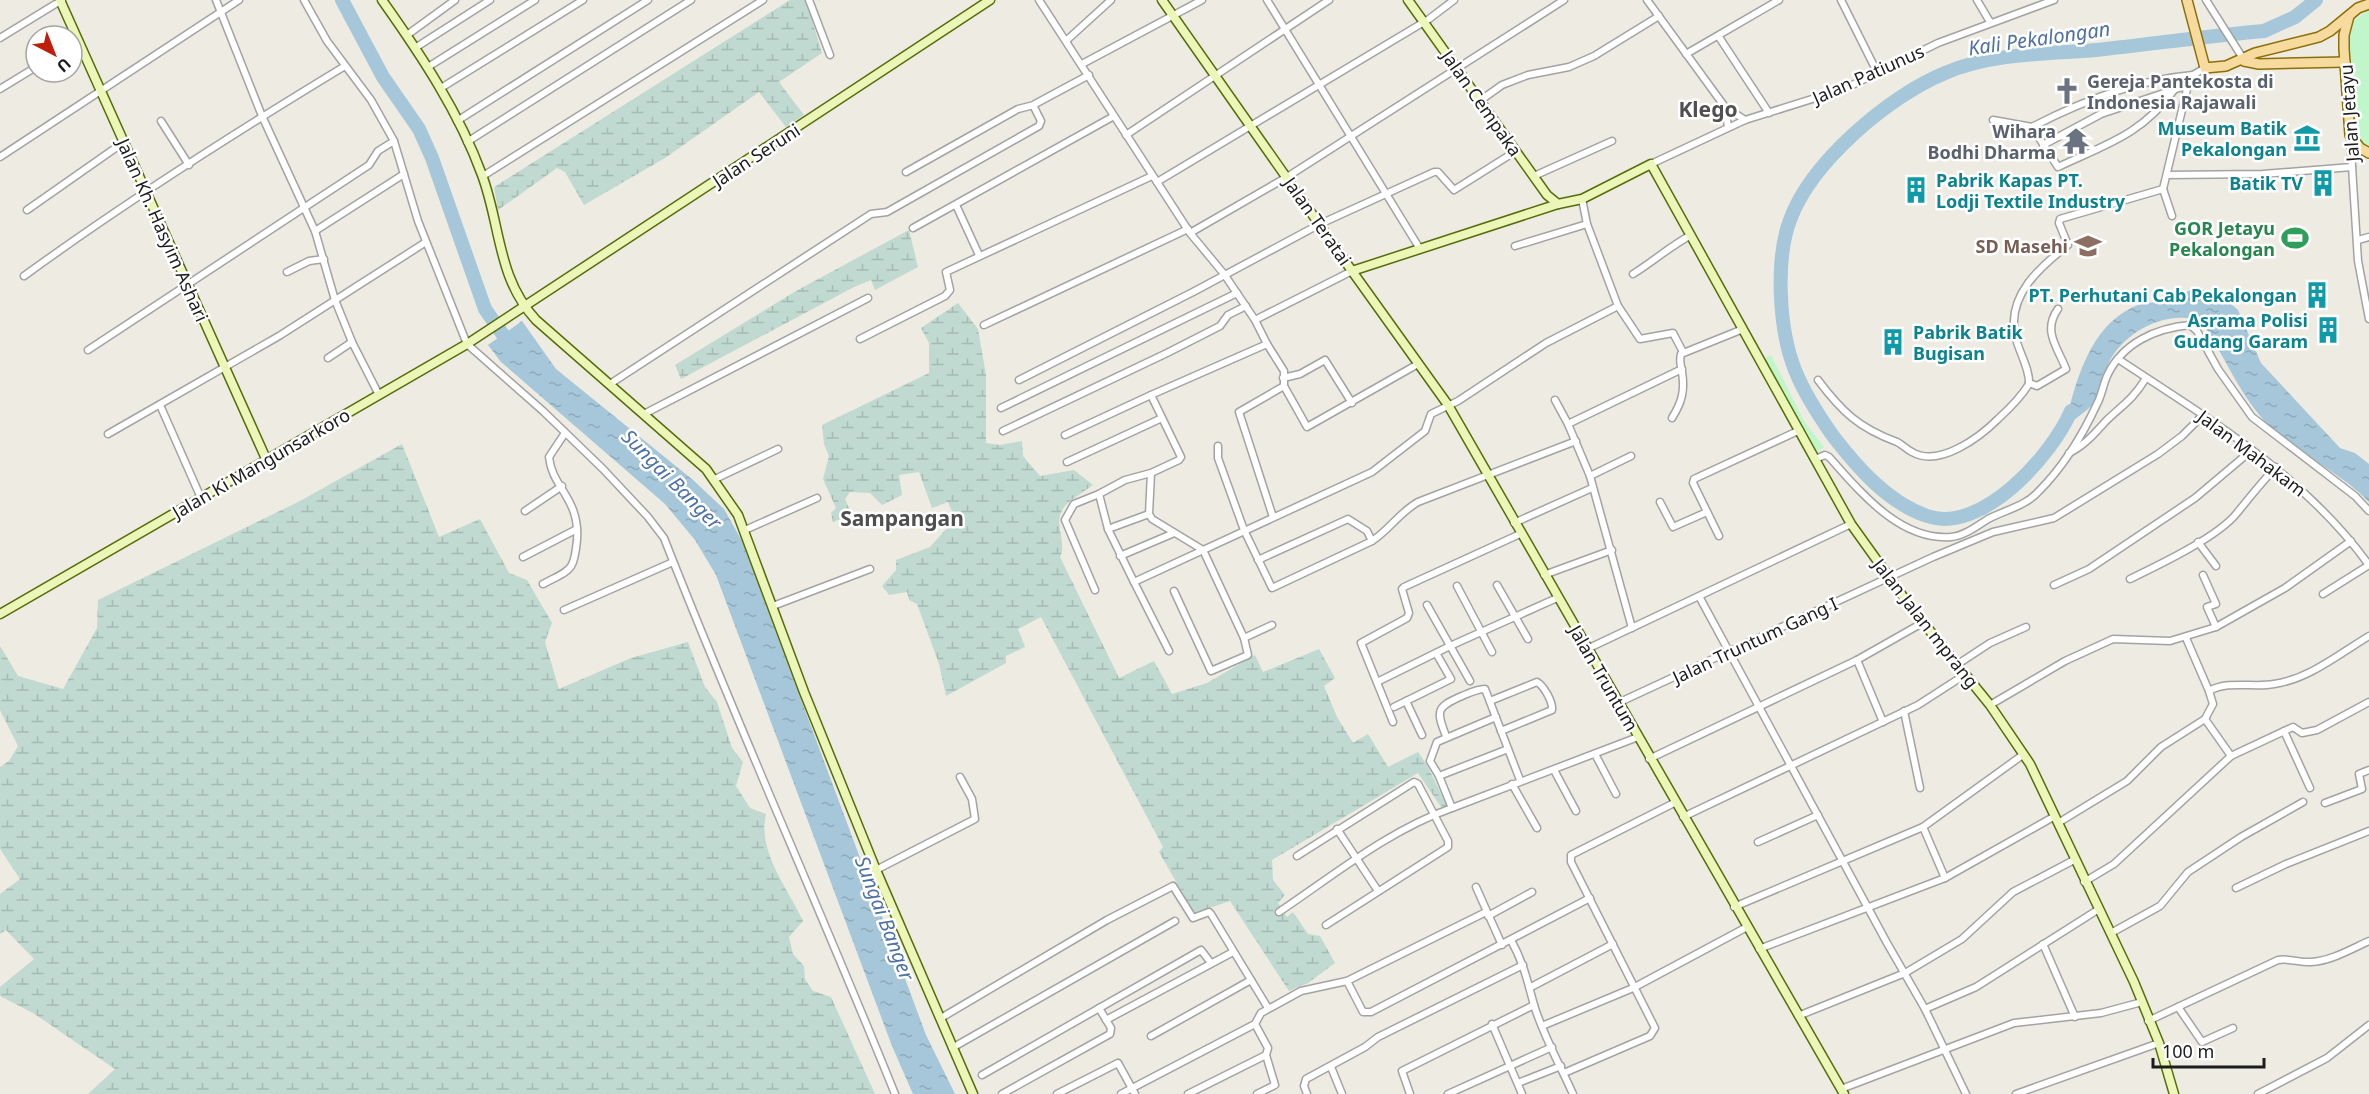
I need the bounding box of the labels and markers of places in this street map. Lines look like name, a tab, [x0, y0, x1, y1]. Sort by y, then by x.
place label: Gereja Pantekosta di Indonesia Rajawali	[2087, 69, 2274, 114]
church icon: Gereja Pantekosta di Indonesia Rajawali	[2052, 76, 2082, 106]
place label: Museum Batik Pekalongan	[2158, 116, 2288, 161]
place label: Wihara Bodhi Dharma	[1928, 119, 2056, 164]
museum icon: Museum Batik Pekalongan	[2292, 123, 2322, 153]
temple icon: Wihara Bodhi Dharma	[2061, 126, 2091, 156]
place label: Pabrik Kapas PT. Lodji Textile Industry	[1936, 168, 2126, 213]
building icon: Batik TV	[2308, 168, 2338, 198]
place label: Batik TV	[2229, 171, 2303, 195]
building icon: Pabrik Kapas PT. Lodji Textile Industry	[1901, 175, 1931, 205]
place label: GOR Jetayu Pekalongan	[2169, 216, 2275, 261]
sports icon: GOR Jetayu Pekalongan	[2280, 223, 2310, 253]
school or university icon: SD Masehi	[2073, 231, 2103, 261]
place label: SD Masehi	[1976, 234, 2068, 258]
building icon: PT. Perhutani Cab Pekalongan	[2302, 280, 2332, 310]
place label: PT. Perhutani Cab Pekalongan	[2029, 283, 2297, 307]
place label: Asrama Polisi Gudang Garam	[2174, 308, 2308, 353]
building icon: Asrama Polisi Gudang Garam	[2313, 315, 2343, 345]
place label: Pabrik Batik Bugisan	[1913, 320, 2024, 365]
building icon: Pabrik Batik Bugisan	[1878, 327, 1908, 357]

